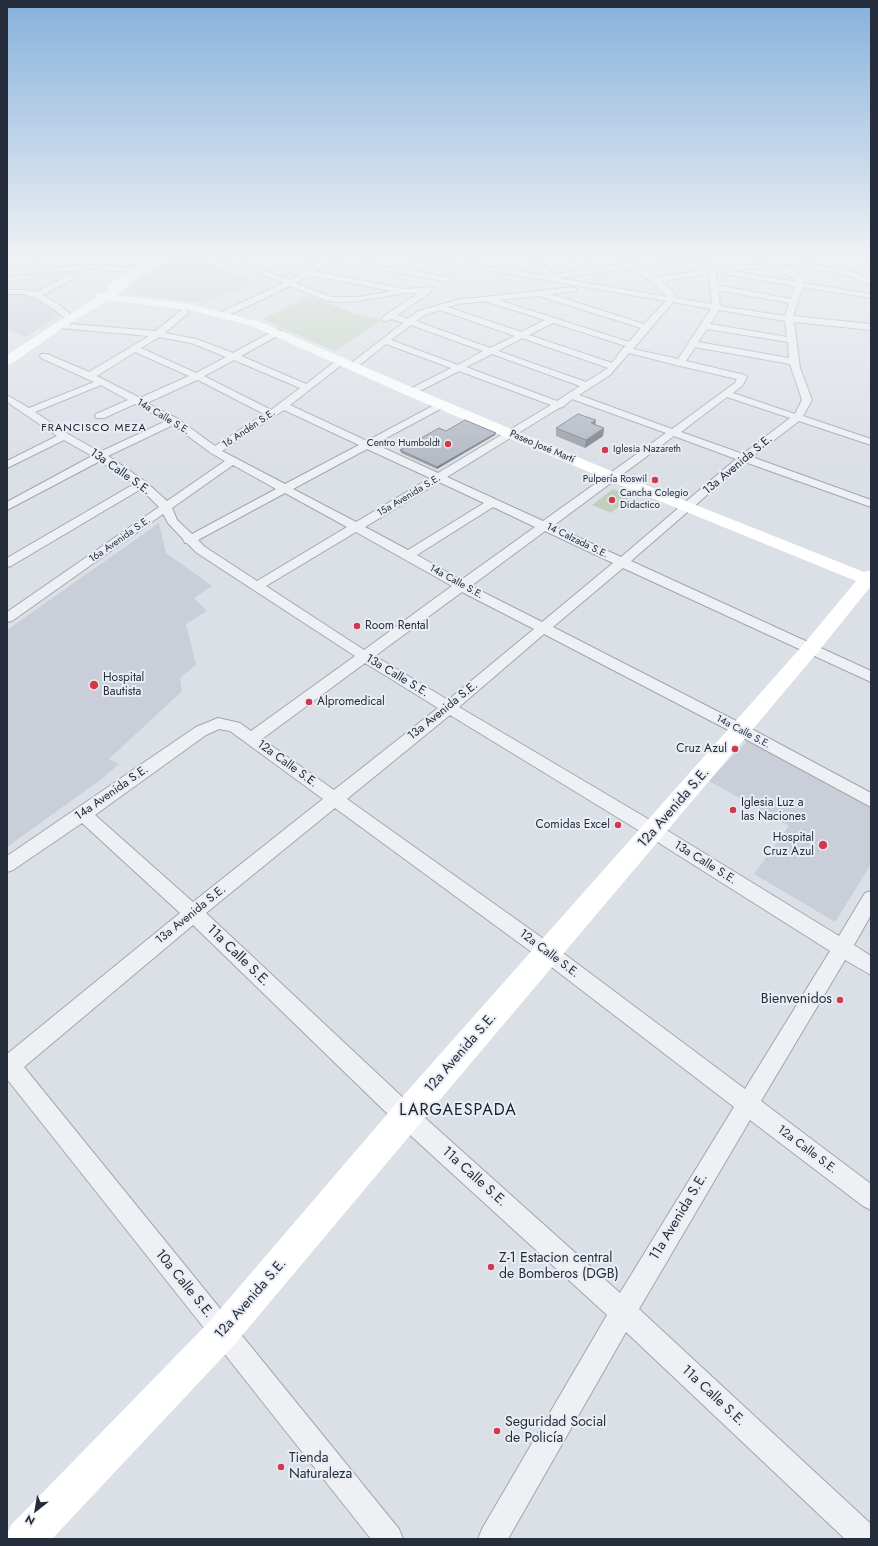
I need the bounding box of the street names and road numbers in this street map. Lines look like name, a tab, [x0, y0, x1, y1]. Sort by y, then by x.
street label: 14a Calle S.E.	[134, 397, 192, 437]
street label: 16 Andén S.E.	[220, 407, 278, 451]
street label: Paseo José Martí	[508, 428, 576, 466]
street label: 13a Avenida S.E.	[700, 432, 776, 498]
street label: 13a Calle S.E.	[87, 446, 153, 498]
street label: 15a Avenida S.E.	[375, 472, 443, 520]
street label: 16a Avenida S.E.	[87, 514, 153, 566]
street label: 14 Calzada S.E.	[544, 521, 610, 561]
street label: 14a Calle S.E.	[427, 562, 485, 602]
street label: 13a Calle S.E.	[363, 652, 431, 700]
street label: 13a Avenida S.E.	[405, 678, 481, 744]
street label: 14a Calle S.E.	[714, 713, 772, 751]
street label: 12a Calle S.E.	[254, 737, 320, 791]
street label: 14a Avenida S.E.	[72, 762, 152, 824]
street label: 12a Avenida S.E.	[635, 765, 713, 851]
street label: 13a Calle S.E.	[671, 838, 739, 888]
street label: 13a Avenida S.E.	[153, 882, 229, 948]
street label: 11a Calle S.E.	[203, 922, 273, 990]
street label: 12a Calle S.E.	[516, 927, 582, 981]
street label: 12a Avenida S.E.	[422, 1010, 500, 1096]
street label: 12a Calle S.E.	[774, 1123, 840, 1177]
street label: 11a Calle S.E.	[438, 1143, 510, 1211]
street label: 11a Avenida S.E.	[646, 1170, 712, 1264]
street label: 10a Calle S.E.	[151, 1246, 217, 1322]
street label: 12a Avenida S.E.	[212, 1256, 290, 1342]
street label: 11a Calle S.E.	[677, 1362, 749, 1430]

